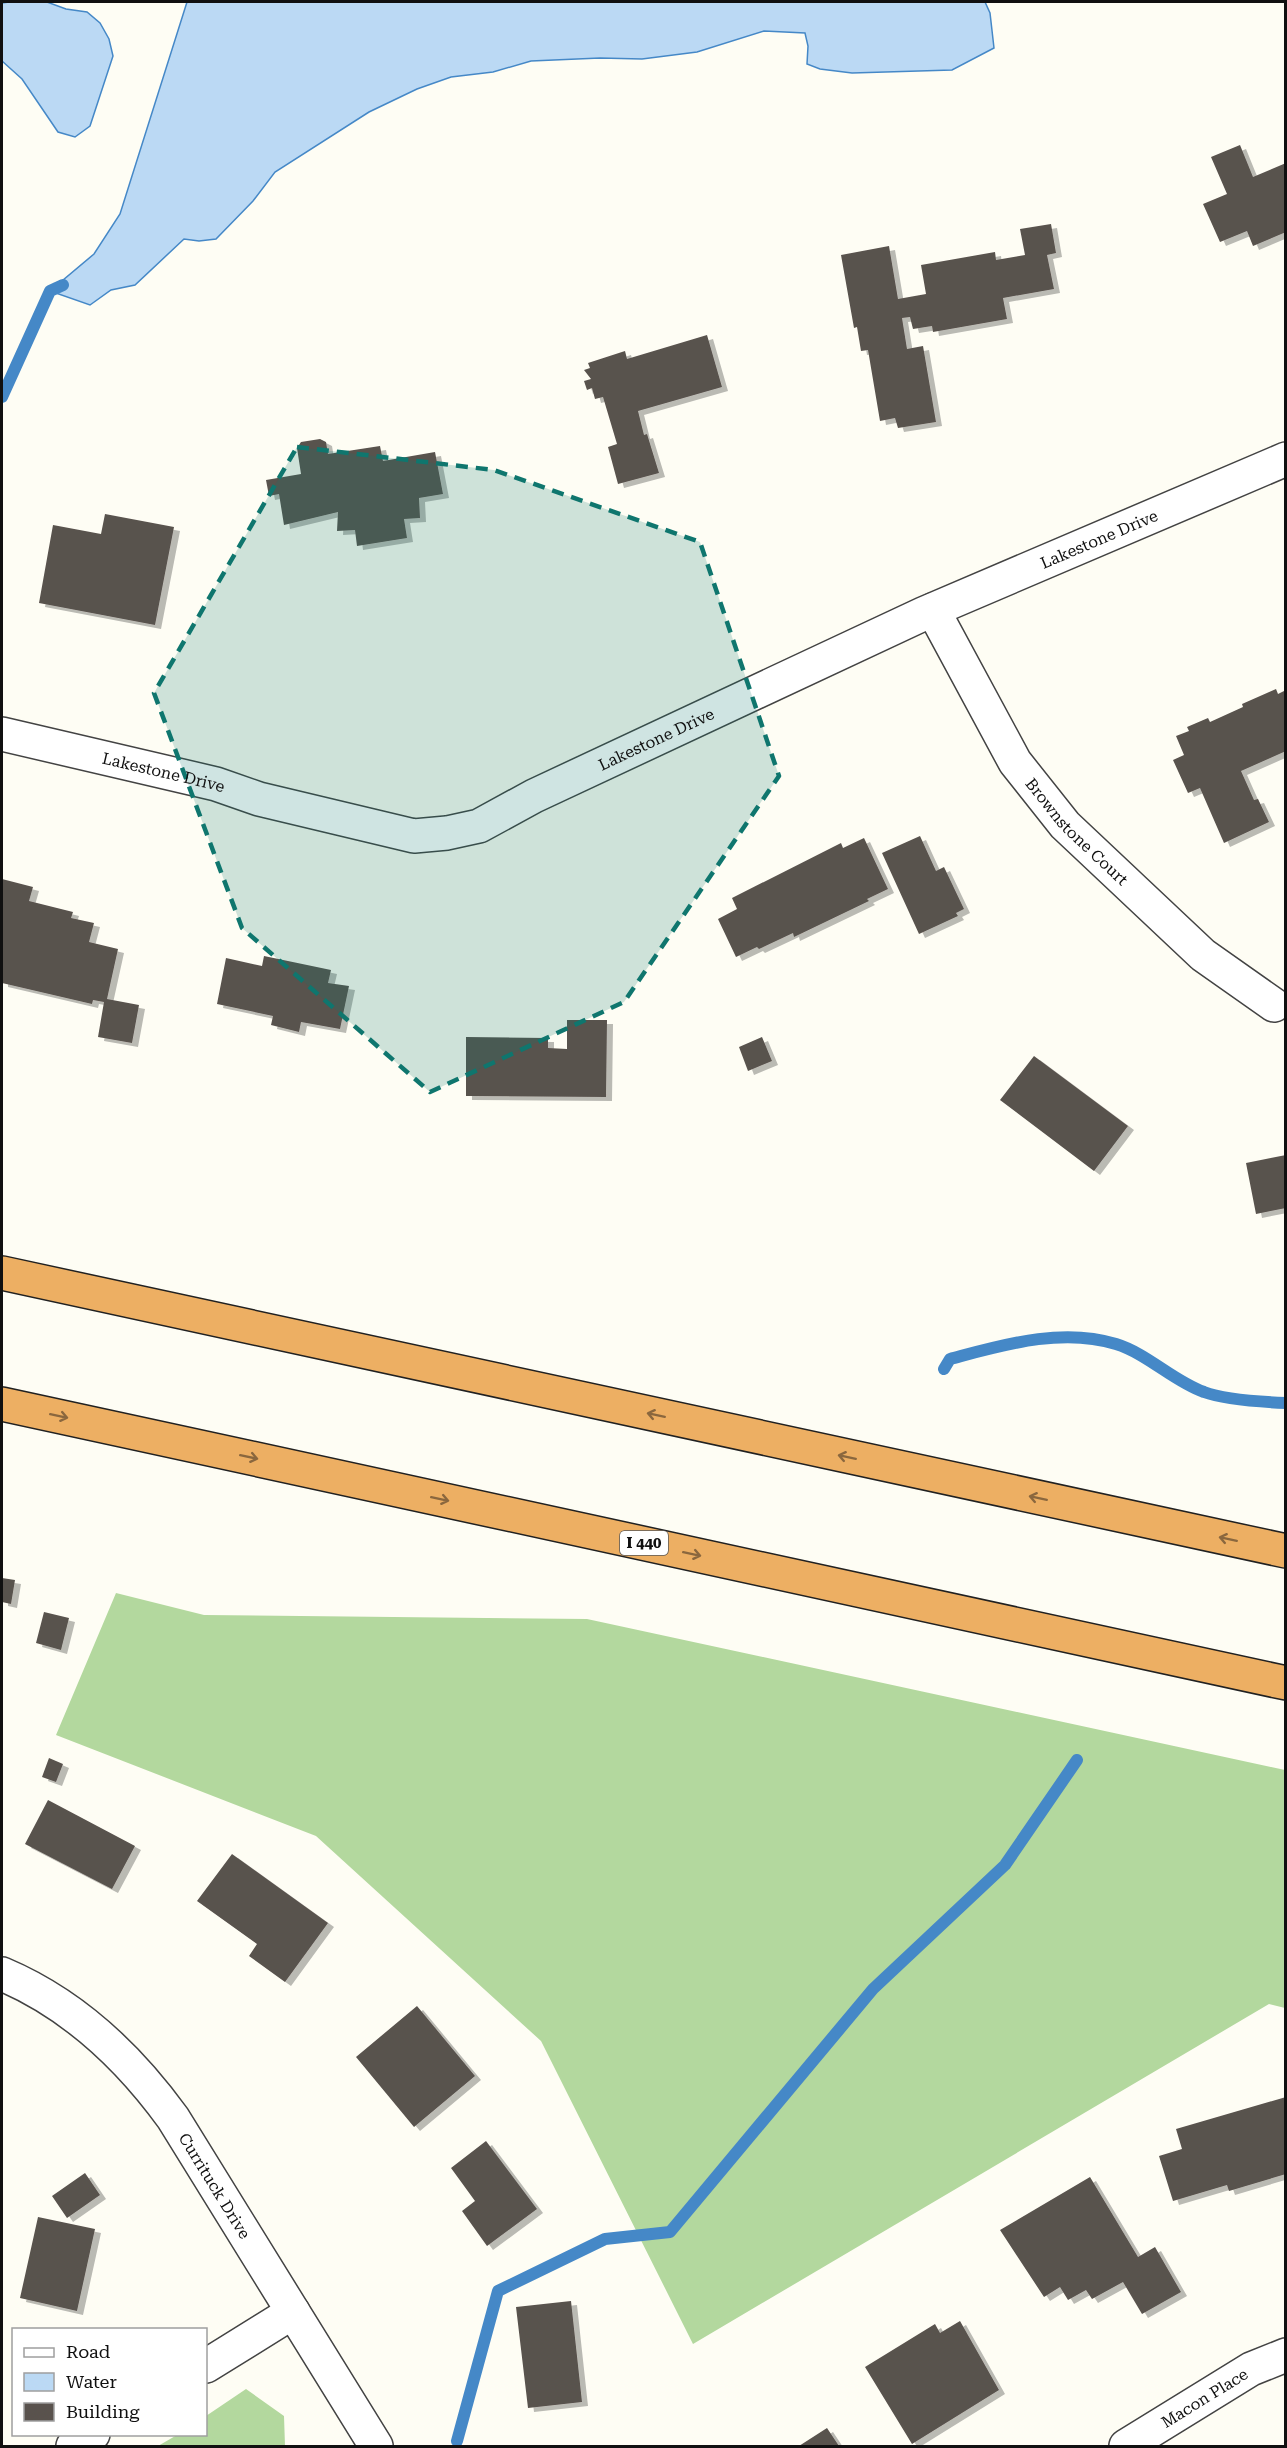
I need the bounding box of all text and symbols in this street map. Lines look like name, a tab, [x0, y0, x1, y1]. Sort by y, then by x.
street label: Lakestone Drive	[1038, 506, 1161, 573]
street label: Lakestone Drive	[595, 704, 717, 775]
street label: Lakestone Drive	[100, 749, 228, 796]
street label: Brownstone Court	[1021, 774, 1132, 889]
one-way arrow	[647, 1409, 666, 1421]
one-way arrow	[48, 1411, 68, 1422]
one-way arrow	[838, 1450, 857, 1462]
one-way arrow	[240, 1452, 259, 1464]
one-way arrow	[1028, 1492, 1048, 1503]
one-way arrow	[430, 1493, 449, 1505]
road number: I 440	[620, 1531, 668, 1555]
one-way arrow	[1219, 1533, 1239, 1544]
one-way arrow	[682, 1548, 701, 1560]
street label: Currituck Drive	[175, 2130, 254, 2242]
legend	[12, 2328, 207, 2436]
text: Road	[66, 2341, 111, 2362]
street label: Macon Place	[1158, 2364, 1252, 2432]
text: Water	[66, 2371, 117, 2392]
text: Building	[66, 2401, 140, 2422]

